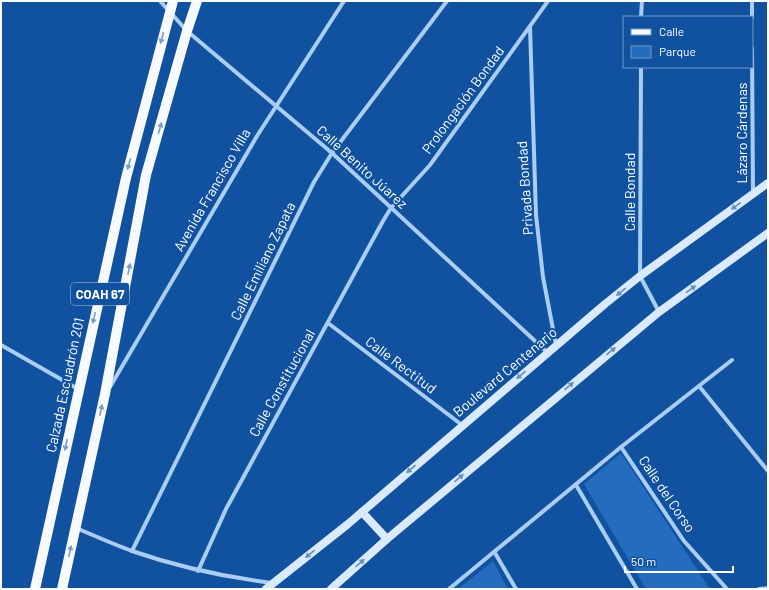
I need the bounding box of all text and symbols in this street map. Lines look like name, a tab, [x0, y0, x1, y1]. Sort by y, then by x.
legend	[623, 16, 753, 68]
text: Calle	[659, 24, 684, 38]
one-way arrow	[159, 32, 165, 45]
street label: Prolongación Bondad	[418, 43, 507, 157]
text: Parque	[659, 44, 696, 58]
street label: Lázaro Cárdenas	[733, 82, 750, 184]
street label: Calle Benito Júarez	[313, 121, 411, 212]
one-way arrow	[157, 122, 163, 135]
street label: Avenida Francisco Villa	[170, 125, 254, 254]
street label: Privada Bondad	[513, 140, 536, 236]
street label: Calle Bondad	[621, 153, 638, 231]
one-way arrow	[126, 158, 132, 170]
street label: Calle Emiliano Zapata	[226, 199, 299, 323]
one-way arrow	[731, 201, 742, 210]
one-way arrow	[126, 263, 132, 275]
road number: COAH 67	[71, 283, 129, 305]
one-way arrow	[685, 285, 696, 293]
one-way arrow	[615, 287, 626, 296]
one-way arrow	[91, 312, 97, 324]
street label: Calzada Escuadrón 201	[42, 316, 87, 454]
street label: Boulevard Centenario	[449, 323, 560, 420]
street label: Calle Constitucional	[245, 326, 318, 439]
street label: Calle Rectitud	[362, 332, 440, 397]
one-way arrow	[605, 347, 616, 356]
one-way arrow	[516, 371, 527, 380]
one-way arrow	[564, 381, 575, 390]
one-way arrow	[99, 404, 105, 417]
one-way arrow	[63, 439, 69, 451]
street label: Calle del Corso	[636, 452, 699, 535]
one-way arrow	[406, 464, 417, 473]
one-way arrow	[454, 474, 464, 483]
one-way arrow	[68, 545, 74, 557]
scale bar	[625, 548, 733, 574]
one-way arrow	[305, 550, 316, 559]
text: 50 m	[631, 554, 656, 568]
one-way arrow	[355, 558, 365, 568]

